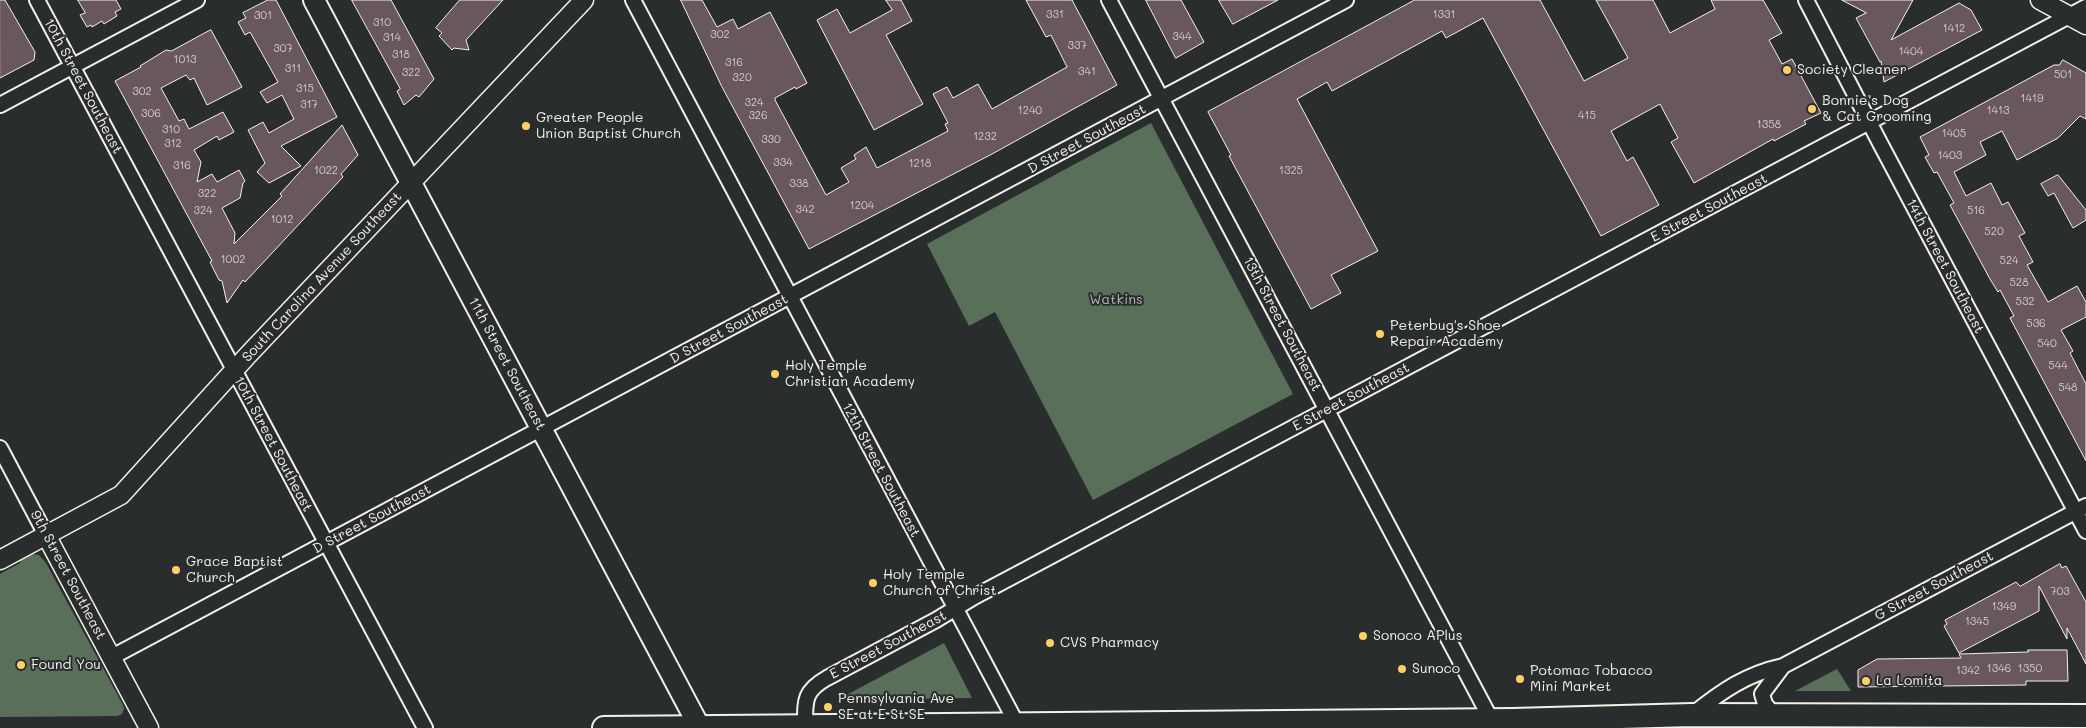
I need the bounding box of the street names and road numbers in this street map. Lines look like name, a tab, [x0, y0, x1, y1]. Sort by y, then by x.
street label: 10th Street Southeast	[40, 16, 126, 156]
street label: D Street Southeast	[1025, 101, 1149, 177]
street label: E Street Southeast	[1648, 170, 1770, 246]
street label: South Carolina Avenue Southeast	[239, 188, 405, 366]
street label: 14th Street Southeast	[1902, 196, 1988, 336]
street label: 13th Street Southeast	[1239, 254, 1325, 394]
street label: D Street Southeast	[667, 291, 791, 367]
street label: 11th Street Southeast	[465, 295, 549, 433]
street label: E Street Southeast	[1290, 359, 1412, 435]
street label: 10th Street Southeast	[230, 374, 316, 514]
street label: 12th Street Southeast	[838, 400, 924, 540]
street label: D Street Southeast	[310, 481, 434, 557]
street label: 9th Street Southeast	[27, 507, 109, 643]
street label: G Street Southeast	[1872, 548, 1996, 624]
street label: E Street Southeast	[827, 607, 949, 683]

